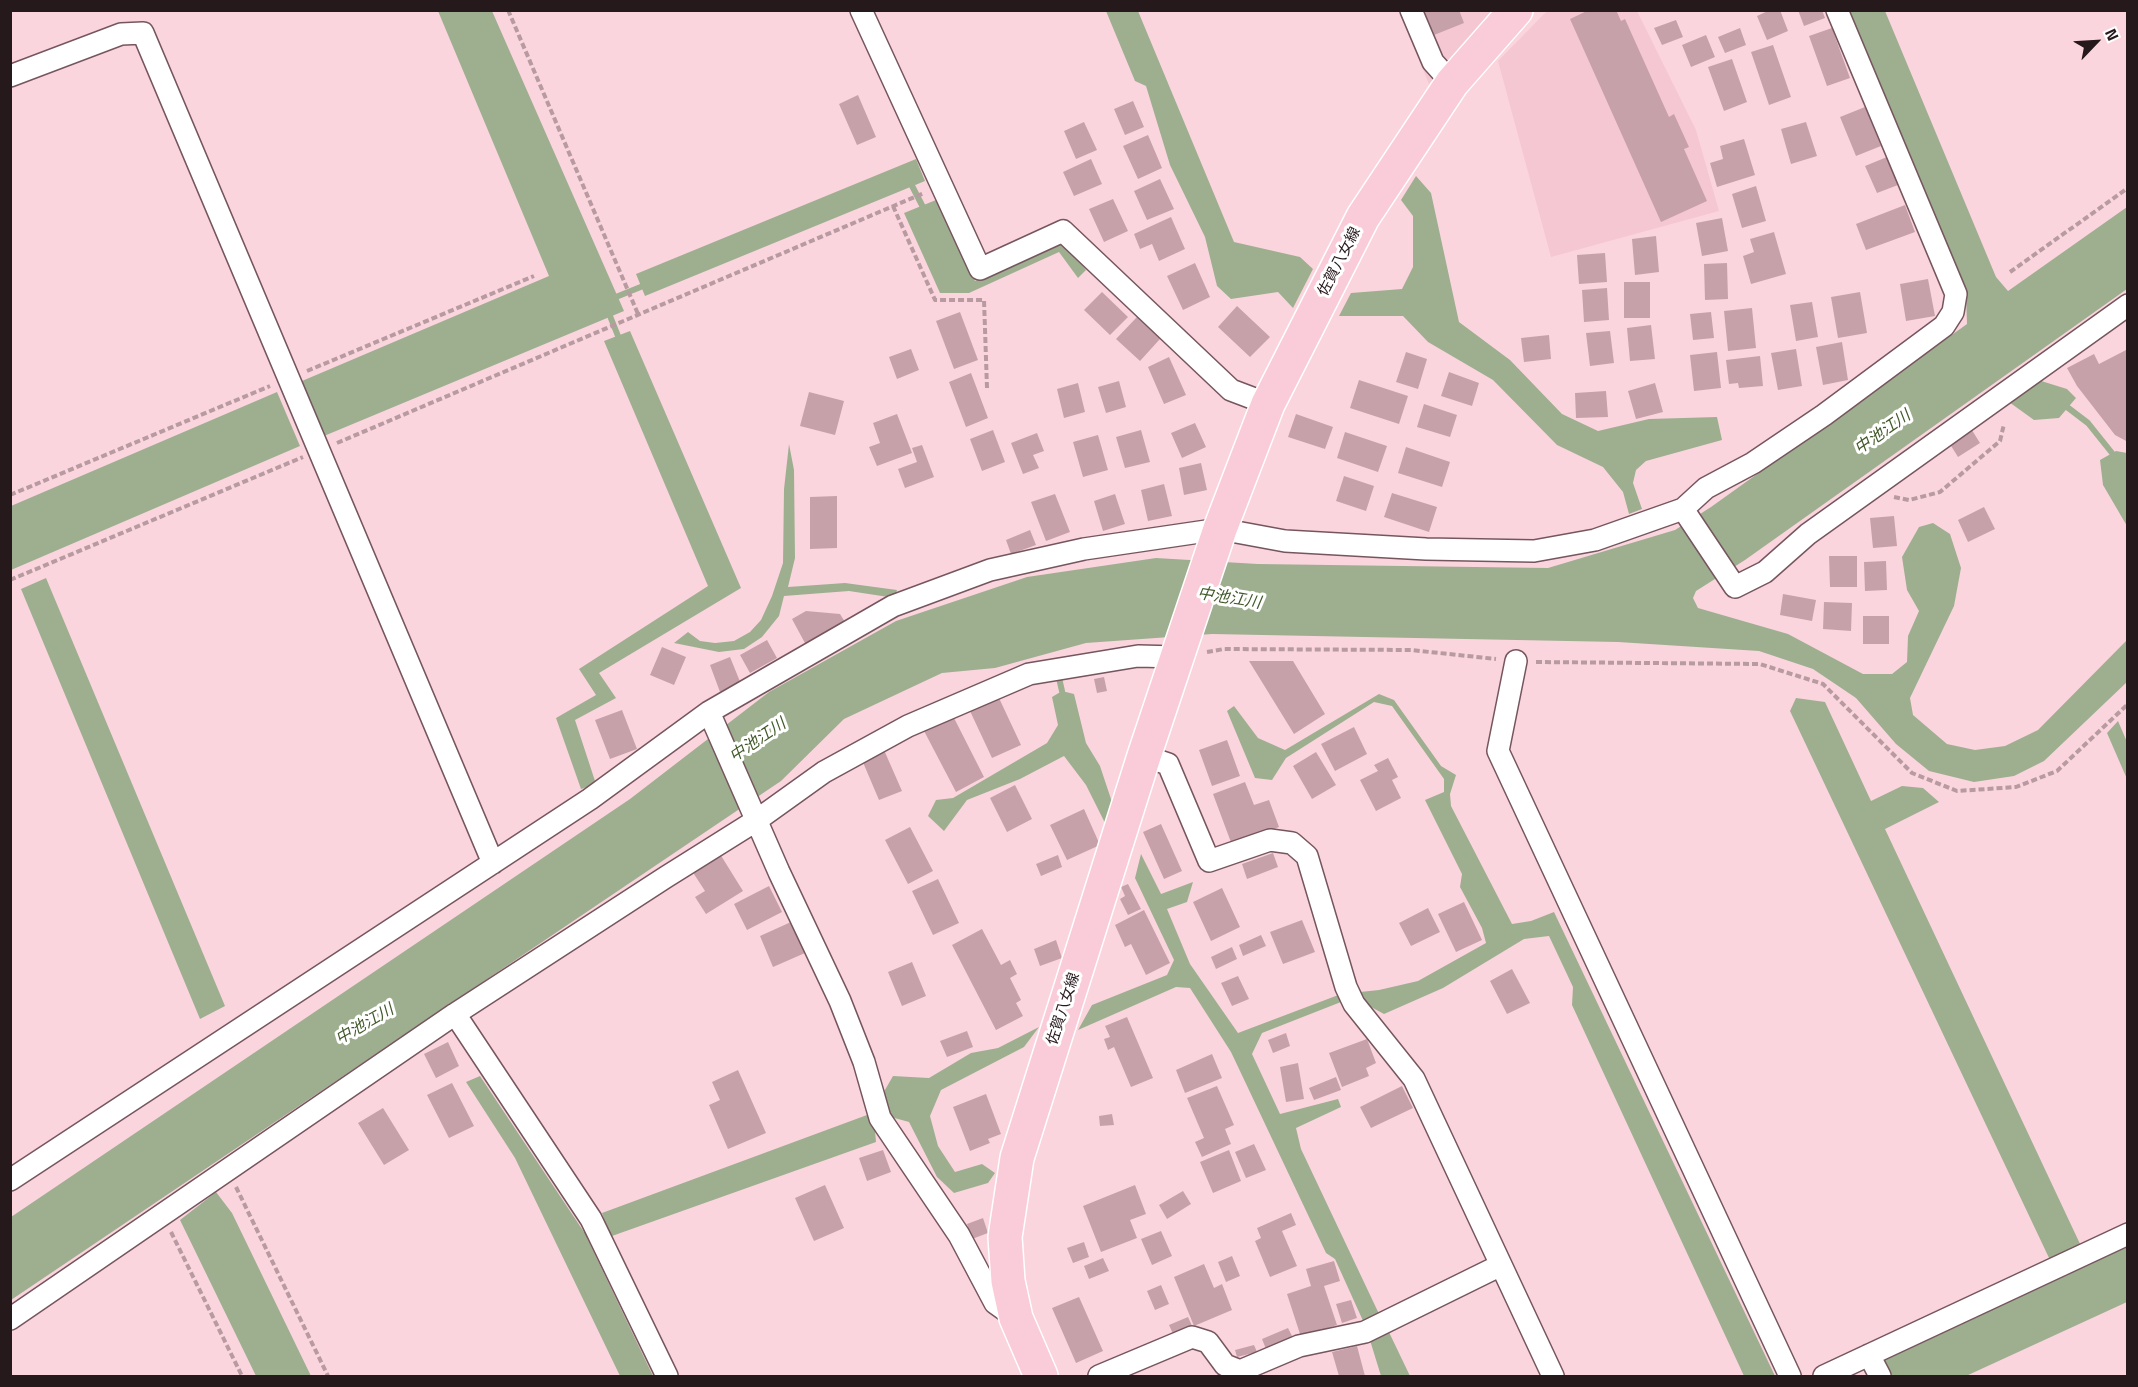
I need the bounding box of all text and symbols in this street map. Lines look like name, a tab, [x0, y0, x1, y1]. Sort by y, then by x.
north arrow	[2066, 12, 2126, 72]
text: N	[2099, 24, 2126, 44]
street label: 佐賀八女線	[1315, 225, 1365, 299]
water label: 中池江川	[1851, 407, 1915, 459]
water label: 中池江川	[1196, 585, 1262, 613]
water label: 中池江川	[726, 715, 790, 767]
street label: 佐賀八女線	[1044, 971, 1084, 1047]
water label: 中池江川	[332, 1001, 398, 1049]

